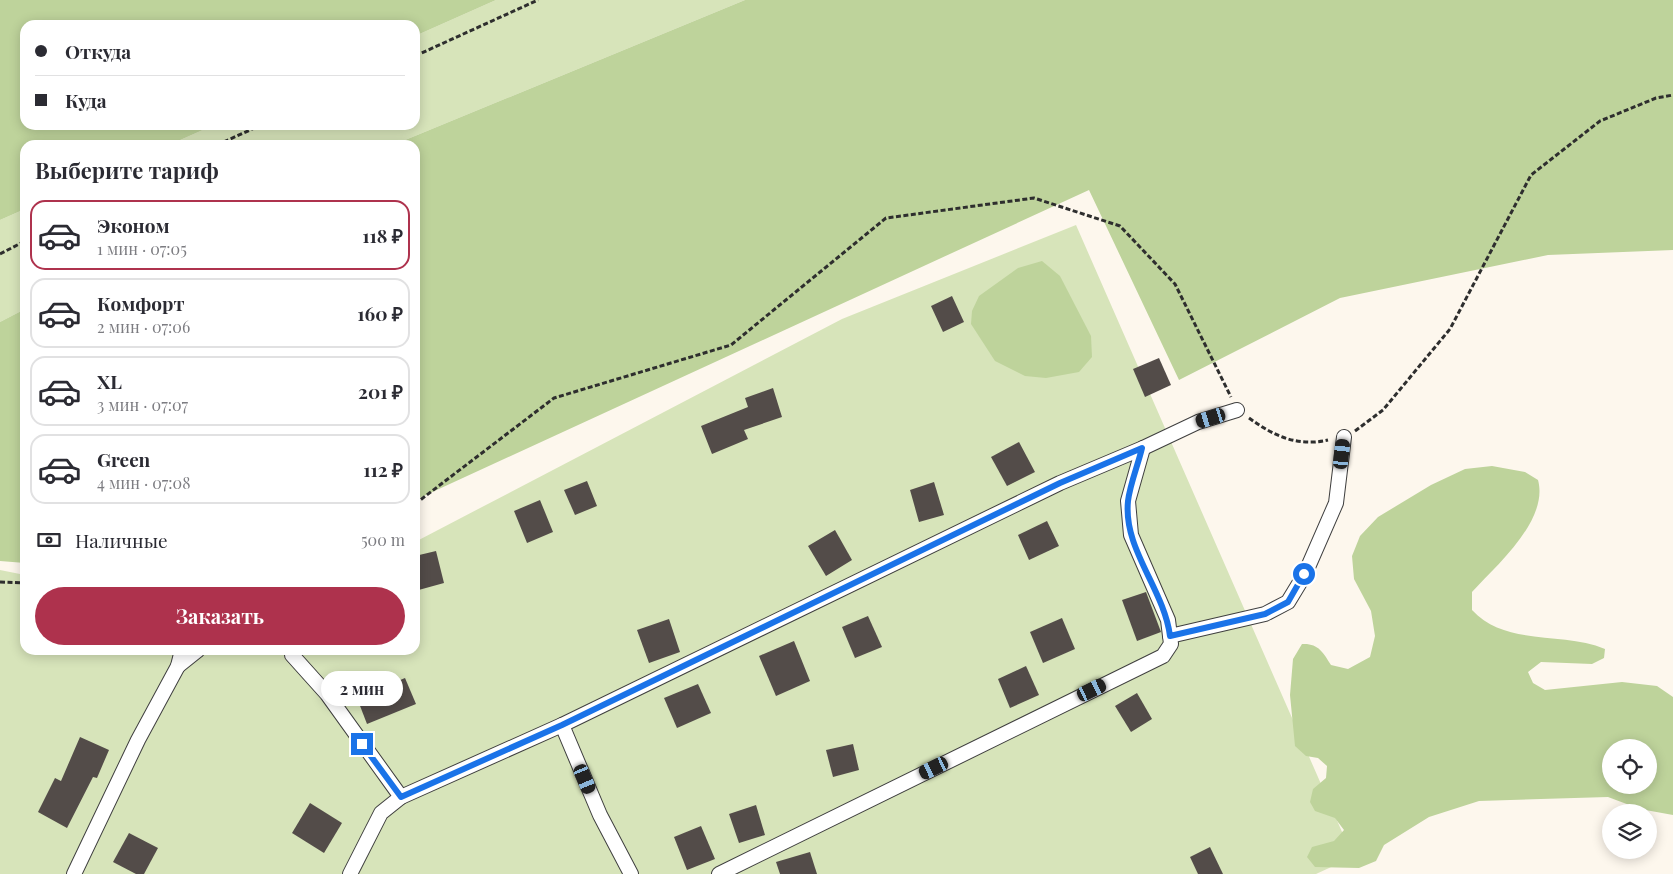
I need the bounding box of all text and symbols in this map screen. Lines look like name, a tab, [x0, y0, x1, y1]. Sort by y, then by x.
text: Откуда	[65, 38, 131, 64]
text: Куда	[65, 87, 107, 113]
text: Выберите тариф	[35, 155, 219, 185]
text: Эконом	[97, 212, 170, 238]
icon: car	[37, 213, 82, 258]
text: 118 ₽	[362, 222, 403, 248]
text: 1 мин · 07:05	[97, 238, 187, 259]
text: Комфорт	[97, 290, 185, 316]
icon: car	[37, 291, 82, 336]
text: 160 ₽	[357, 300, 403, 326]
text: 2 мин · 07:06	[97, 316, 190, 337]
text: XL	[97, 368, 122, 394]
icon: car	[37, 369, 82, 414]
text: 201 ₽	[358, 378, 403, 404]
text: 3 мин · 07:07	[97, 394, 188, 415]
car	[1194, 406, 1227, 430]
car	[1332, 438, 1351, 470]
text: Green	[97, 446, 150, 472]
icon: car	[37, 447, 82, 492]
text: 112 ₽	[363, 456, 403, 482]
text: 4 мин · 07:08	[97, 472, 191, 493]
icon: cash	[35, 526, 63, 554]
text: Наличные	[75, 527, 168, 553]
text: 500 m	[361, 529, 405, 550]
route start	[1293, 563, 1315, 585]
button: Заказать	[35, 587, 405, 645]
callout: 2 мин	[321, 672, 403, 706]
car	[1075, 677, 1108, 703]
text: 2 мин	[340, 678, 384, 699]
route end	[351, 733, 373, 755]
map controls	[1602, 739, 1657, 859]
button: locate	[1602, 739, 1657, 794]
car	[917, 755, 950, 781]
car	[572, 762, 597, 796]
button: layers	[1602, 804, 1657, 859]

